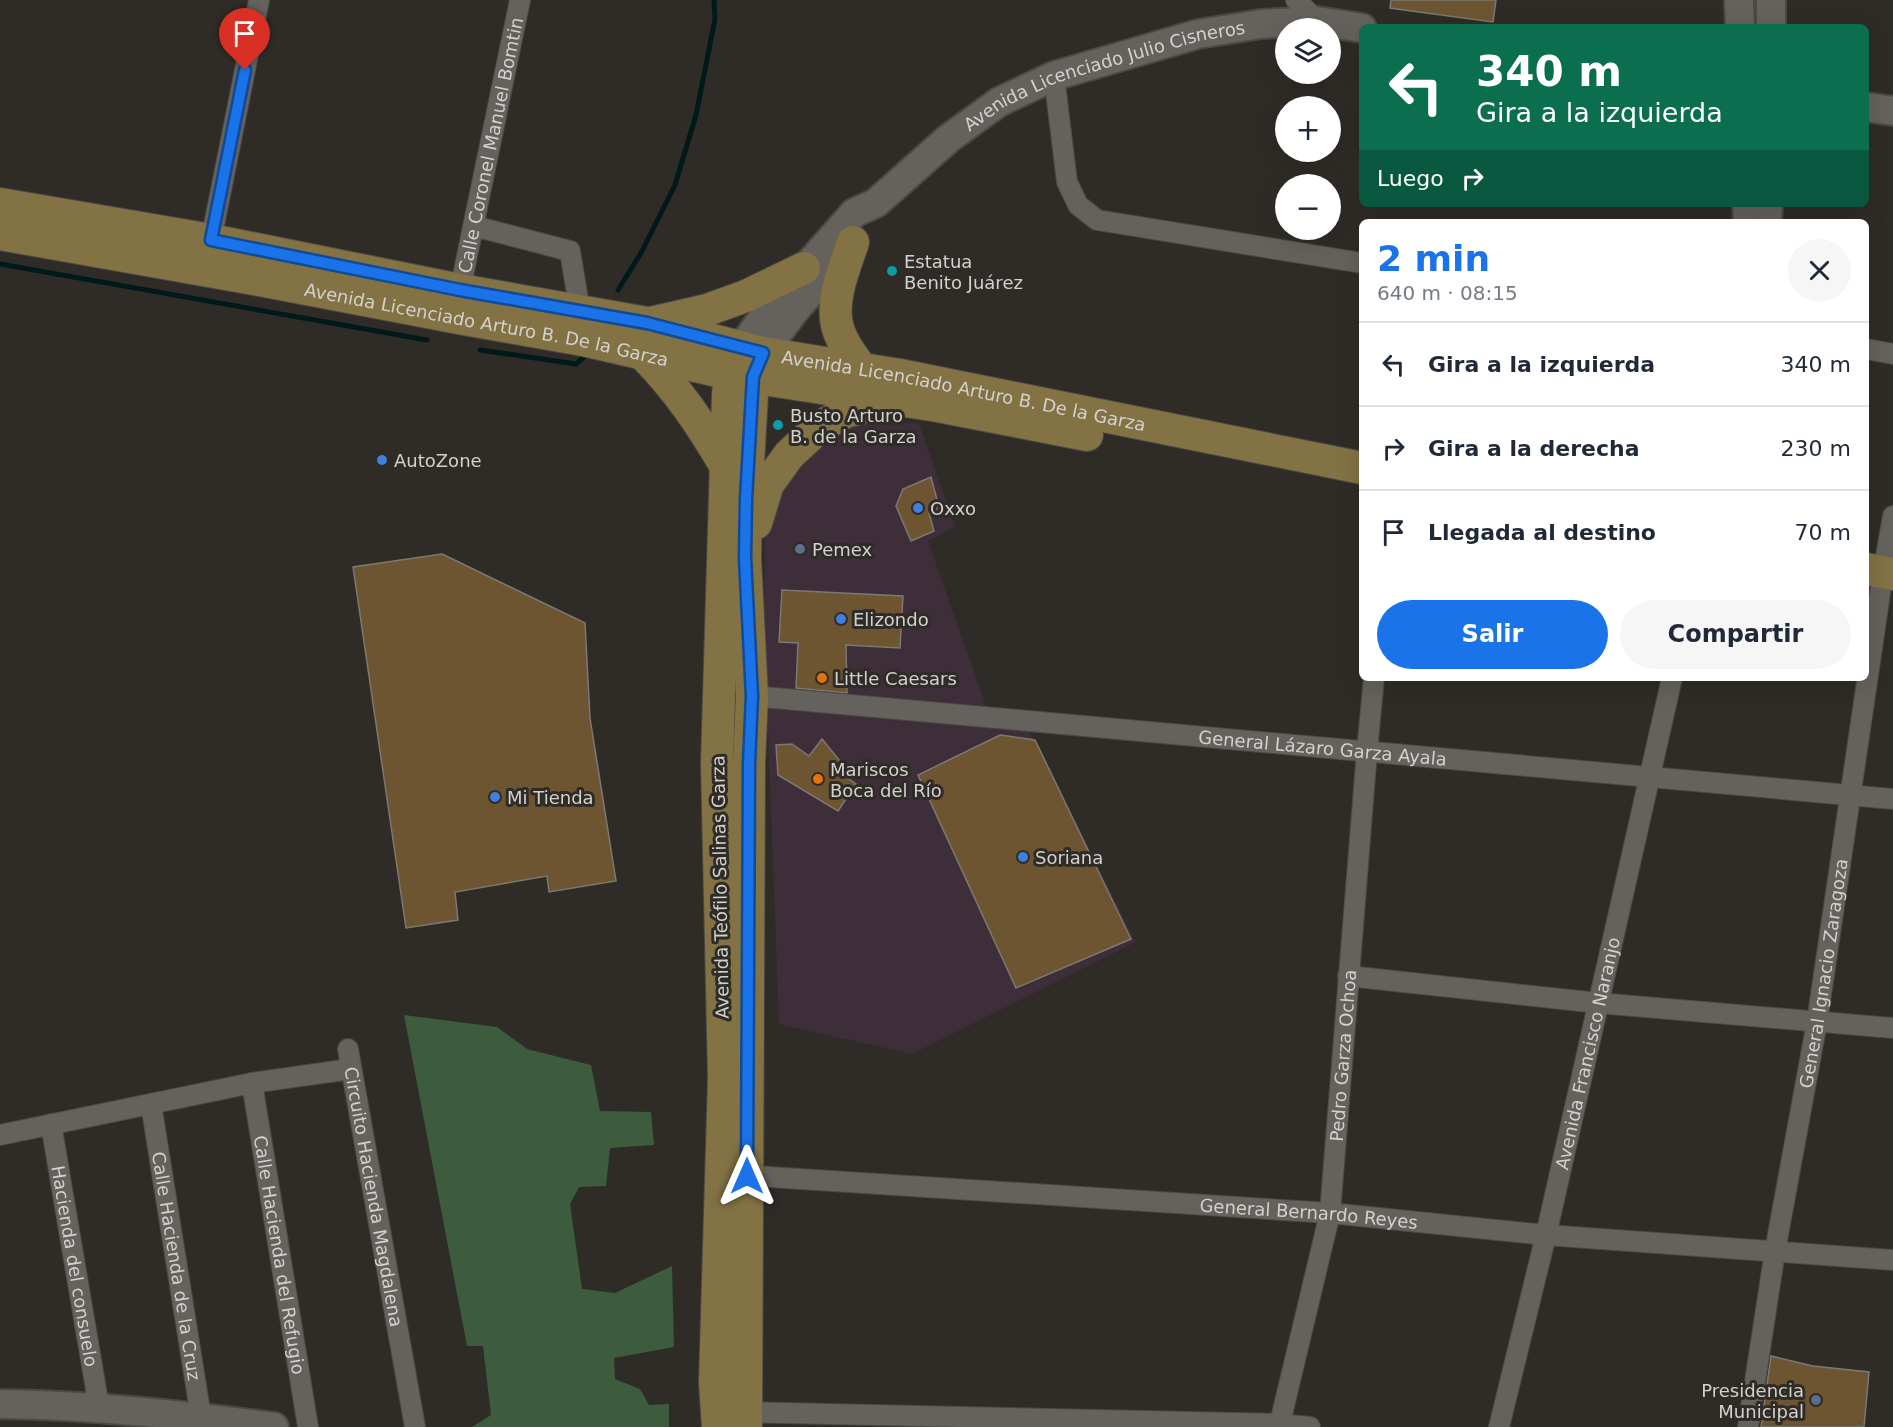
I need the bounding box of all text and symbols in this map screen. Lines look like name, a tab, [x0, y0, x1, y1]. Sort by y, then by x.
pin	[219, 8, 270, 70]
street label: Calle Coronel Manuel Bomtin	[453, 15, 527, 275]
street label: Avenida Licenciado Julio Cisneros	[959, 16, 1246, 135]
icon: arrive	[228, 17, 261, 50]
map controls	[1275, 18, 1341, 240]
button: layers	[1275, 18, 1341, 84]
text: 340 m	[1476, 47, 1622, 96]
icon: left	[1377, 48, 1455, 126]
button: +	[1275, 96, 1341, 162]
text: Gira a la izquierda	[1476, 97, 1723, 128]
icon: right	[1456, 162, 1489, 195]
text: Luego	[1377, 166, 1444, 191]
button: −	[1275, 174, 1341, 240]
text: 2 min	[1377, 238, 1490, 279]
button: close	[1788, 239, 1851, 302]
place label: Estatua Benito Juárez	[904, 251, 1023, 293]
marker: Estatua Benito Juárez	[885, 264, 899, 278]
street label: Avenida Licenciado Arturo B. De la Garza	[303, 278, 671, 370]
text: 640 m · 08:15	[1377, 281, 1518, 305]
street label: Avenida Licenciado Arturo B. De la Garza	[780, 346, 1148, 435]
icon: left	[1377, 348, 1410, 381]
text: Gira a la izquierda	[1428, 352, 1655, 377]
text: 340 m	[1781, 352, 1851, 377]
place label: Busto Arturo B. de la Garza	[790, 405, 917, 447]
marker: Busto Arturo B. de la Garza	[771, 418, 785, 432]
icon: right	[1377, 432, 1410, 465]
text: Gira a la derecha	[1428, 436, 1640, 461]
text: 230 m	[1781, 436, 1851, 461]
place label: AutoZone	[394, 450, 482, 471]
marker: AutoZone	[375, 453, 389, 467]
place label: Oxxo	[930, 498, 976, 519]
marker: Oxxo	[911, 501, 925, 515]
icon: arrive	[1377, 516, 1410, 549]
text: Llegada al destino	[1428, 520, 1656, 545]
text: 70 m	[1795, 520, 1851, 545]
place label: Pemex	[812, 539, 873, 560]
marker: Pemex	[793, 542, 807, 556]
button: Salir	[1377, 600, 1608, 669]
button: Compartir	[1620, 600, 1851, 669]
place label: Elizondo	[853, 609, 929, 630]
marker: Elizondo	[834, 612, 848, 626]
place label: Little Caesars	[834, 668, 957, 689]
marker: Little Caesars	[815, 671, 829, 685]
street label: General Lázaro Garza Ayala	[1198, 726, 1448, 769]
street label: Avenida Teófilo Salinas Garza	[707, 755, 733, 1019]
place label: Mariscos Boca del Río	[830, 759, 942, 801]
marker: Mariscos Boca del Río	[811, 772, 825, 786]
place label: Mi Tienda	[507, 787, 594, 808]
marker: Mi Tienda	[488, 790, 502, 804]
place label: Soriana	[1035, 847, 1103, 868]
marker: Soriana	[1016, 850, 1030, 864]
street label: General Ignacio Zaragoza	[1795, 857, 1851, 1090]
street label: Avenida Francisco Naranjo	[1551, 935, 1624, 1172]
street label: Pedro Garza Ochoa	[1325, 969, 1360, 1142]
street label: Circuito Hacienda Magdalena	[341, 1065, 408, 1328]
street label: Calle Hacienda del Refugio	[250, 1134, 310, 1376]
position arrow	[715, 1144, 779, 1208]
street label: Calle Hacienda de la Cruz	[148, 1150, 206, 1382]
street label: Hacienda del consuelo	[48, 1164, 102, 1368]
street label: General Bernardo Reyes	[1199, 1194, 1419, 1232]
place label: Presidencia Municipal	[1701, 1380, 1804, 1422]
marker: Presidencia Municipal	[1809, 1393, 1823, 1407]

